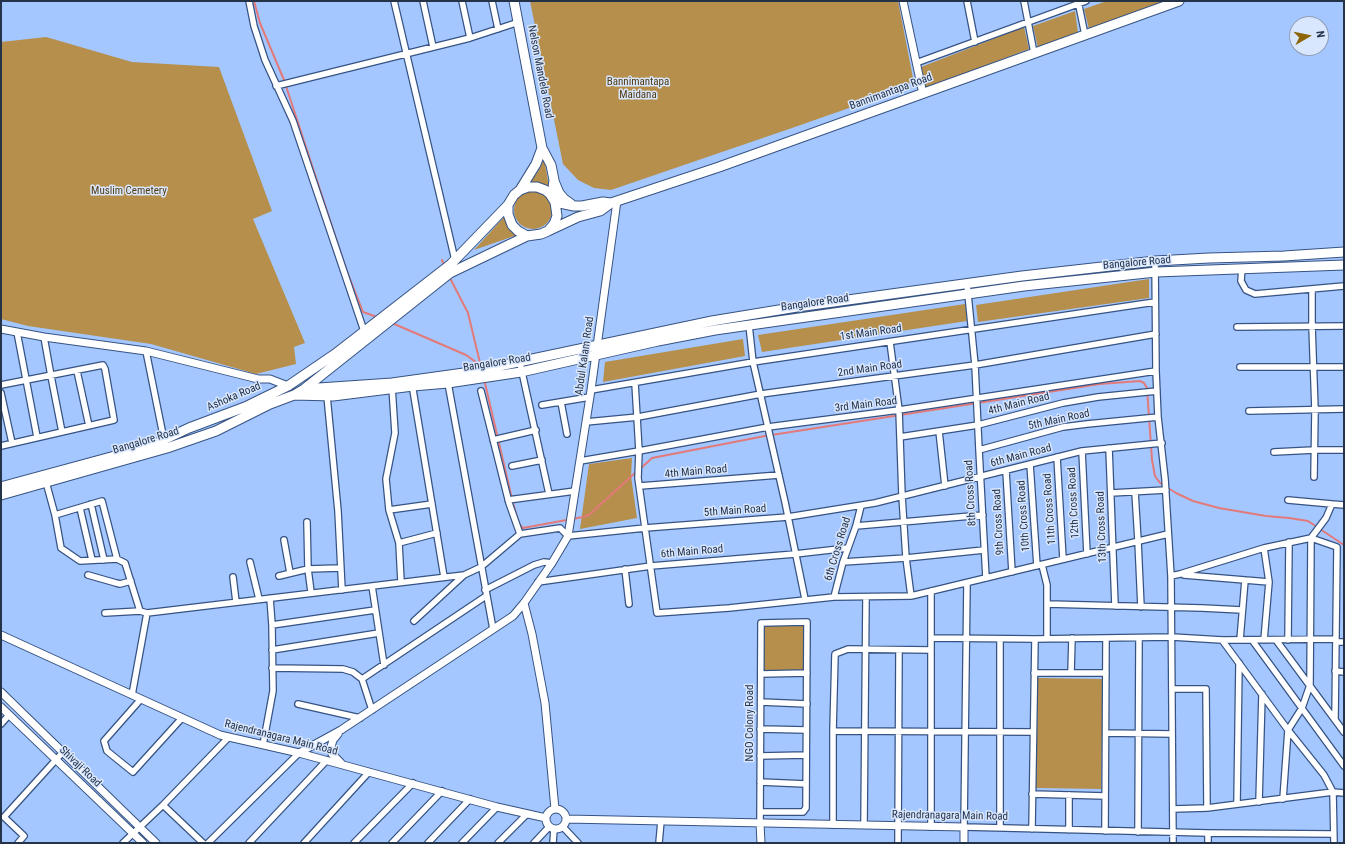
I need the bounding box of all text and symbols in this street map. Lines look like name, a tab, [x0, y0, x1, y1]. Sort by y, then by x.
north arrow	[1289, 16, 1329, 56]
street label: Nelson Mandela Road	[524, 24, 556, 120]
text: N	[1313, 30, 1327, 39]
street label: Bannimantapa Road	[848, 71, 934, 113]
park label: Bannimantapa Maidana	[607, 75, 669, 101]
park label: Muslim Cemetery	[91, 184, 167, 198]
street label: Bangalore Road	[1102, 253, 1172, 273]
street label: Bangalore Road	[780, 292, 850, 314]
street label: Abdul Kalam Road	[573, 316, 597, 396]
street label: 1st Main Road	[839, 322, 903, 344]
street label: Bangalore Road	[462, 351, 532, 375]
street label: 2nd Main Road	[837, 358, 903, 380]
street label: Ashoka Road	[205, 380, 263, 414]
street label: 4th Main Road	[987, 390, 1051, 418]
street label: 3rd Main Road	[834, 395, 898, 415]
street label: 5th Main Road	[1027, 407, 1091, 433]
street label: Bangalore Road	[111, 425, 181, 457]
street label: 6th Main Road	[989, 442, 1053, 470]
street label: 8th Cross Road	[963, 460, 979, 526]
street label: 4th Main Road	[664, 463, 728, 481]
street label: 12th Cross Road	[1066, 467, 1082, 539]
street label: 11th Cross Road	[1041, 473, 1059, 545]
street label: 10th Cross Road	[1015, 480, 1033, 552]
street label: 9th Cross Road	[991, 489, 1007, 555]
street label: 13th Cross Road	[1094, 491, 1110, 563]
street label: 5th Main Road	[703, 502, 767, 520]
street label: 6th Cross Road	[822, 515, 854, 583]
street label: 6th Main Road	[660, 543, 724, 561]
street label: NGO Colony Road	[743, 685, 757, 761]
street label: Rajendranagara Main Road	[223, 718, 339, 758]
street label: Shivaji Road	[56, 744, 104, 790]
street label: Rajendranagara Main Road	[892, 808, 1008, 824]

